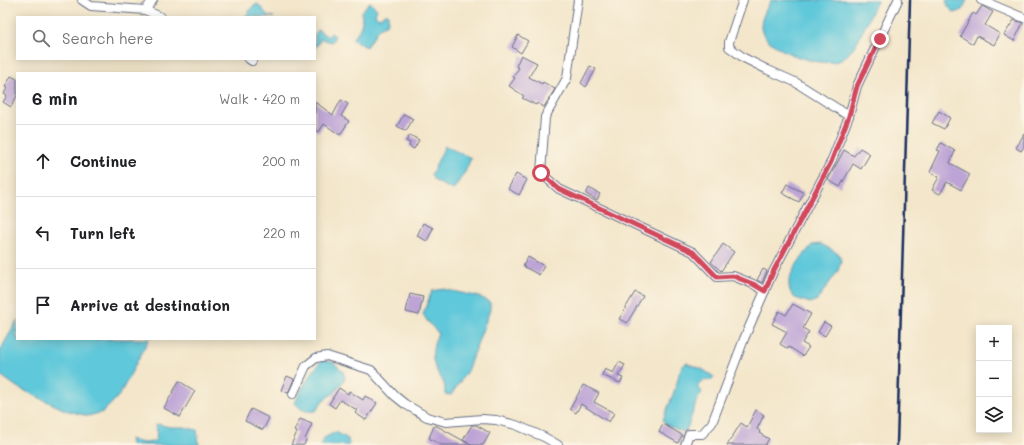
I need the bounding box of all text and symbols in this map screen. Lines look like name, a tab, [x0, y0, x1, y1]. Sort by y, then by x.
search box	[16, 16, 316, 60]
icon: search	[30, 27, 52, 49]
text: Search here	[62, 28, 153, 48]
route end	[871, 30, 889, 48]
text: 6 min	[32, 87, 77, 109]
text: Walk · 420 m	[219, 90, 300, 107]
icon: ahead	[32, 150, 54, 172]
text: Continue	[70, 151, 137, 171]
text: 200 m	[262, 152, 300, 169]
route start	[532, 164, 550, 182]
icon: left	[32, 222, 54, 244]
text: Turn left	[70, 223, 135, 243]
text: 220 m	[263, 224, 300, 241]
icon: arrive	[32, 294, 54, 316]
text: Arrive at destination	[70, 295, 230, 315]
map controls	[976, 325, 1012, 433]
button: +	[976, 325, 1012, 361]
button: −	[976, 361, 1012, 397]
button: layers	[976, 397, 1012, 433]

